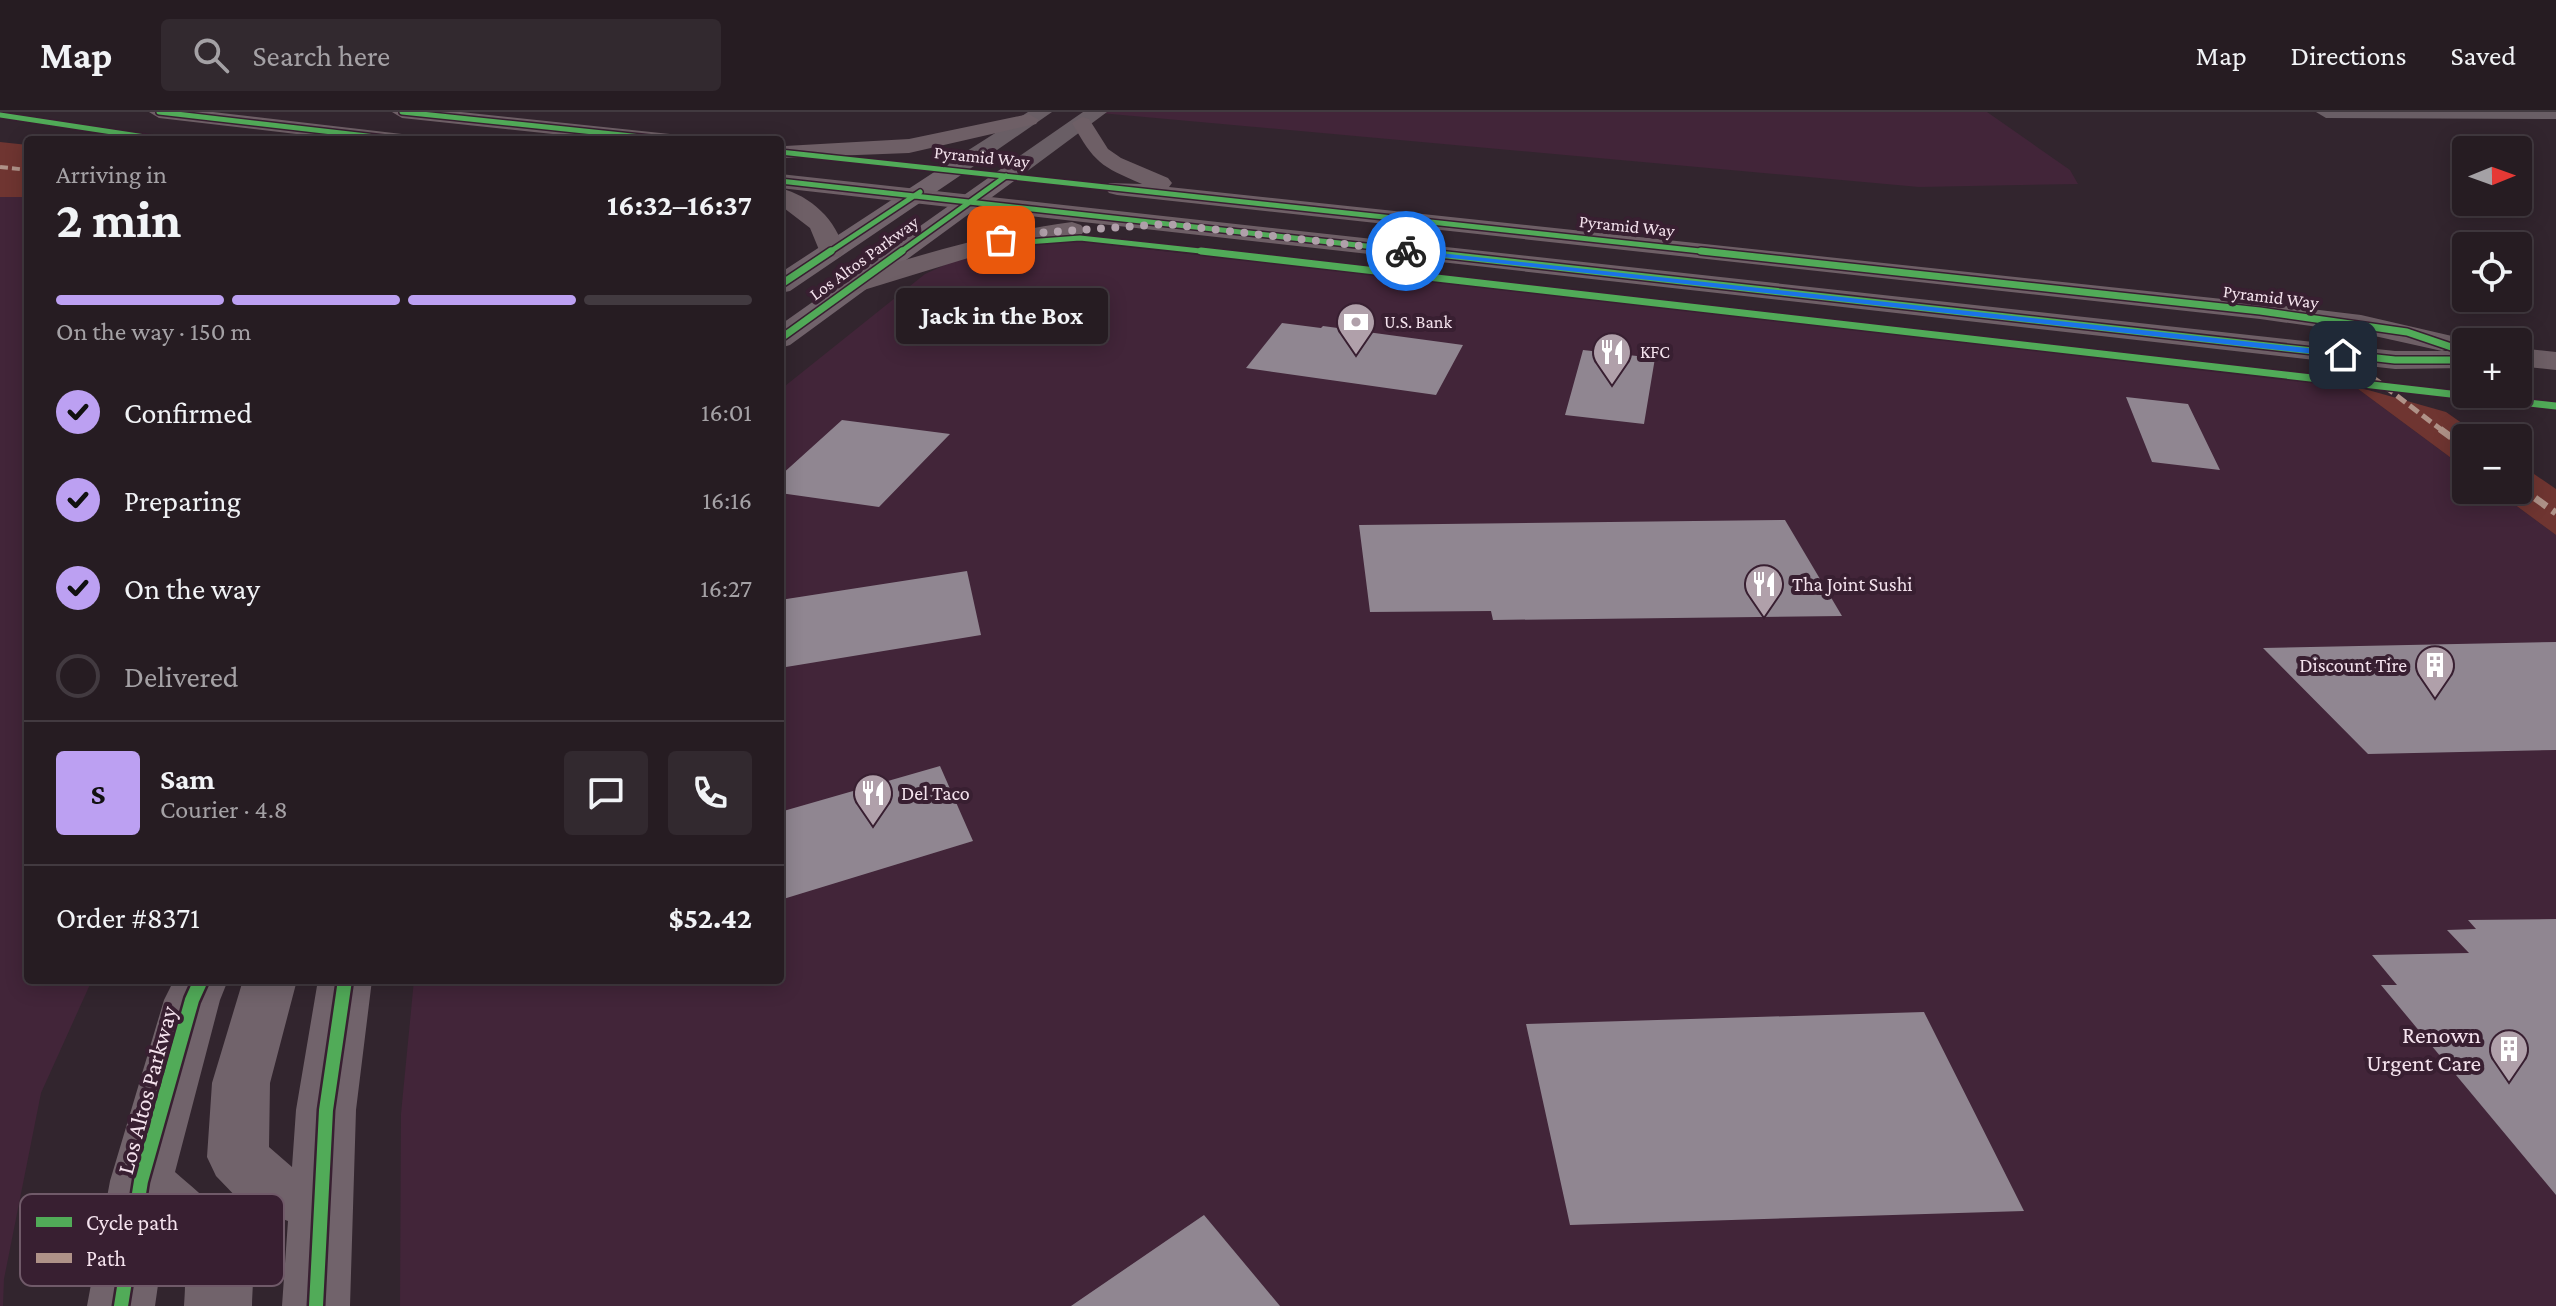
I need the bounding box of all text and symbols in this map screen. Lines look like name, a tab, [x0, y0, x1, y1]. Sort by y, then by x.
search box	[161, 19, 721, 91]
icon: search	[189, 33, 233, 77]
text: Map	[40, 34, 113, 76]
text: Search here	[253, 39, 390, 72]
text: Map	[2196, 40, 2247, 71]
text: Directions	[2291, 40, 2406, 71]
text: Saved	[2450, 40, 2516, 71]
north arrow	[2452, 136, 2532, 216]
map controls	[2452, 136, 2532, 504]
street label: Pyramid Way	[933, 142, 1031, 172]
text: Arriving in	[56, 160, 167, 189]
text: 16:32–16:37	[607, 188, 752, 221]
text: 2 min	[56, 190, 181, 248]
pin	[967, 206, 1035, 274]
street label: Los Altos Parkway	[806, 211, 923, 304]
courier	[1366, 211, 1446, 291]
street label: Pyramid Way	[1578, 211, 1676, 241]
icon: bag	[979, 218, 1023, 262]
icon: bike	[1384, 229, 1428, 273]
button: locate	[2452, 232, 2532, 312]
street label: Pyramid Way	[2222, 281, 2321, 313]
callout: Jack in the Box	[895, 288, 1107, 344]
text: Jack in the Box	[921, 301, 1083, 330]
bank icon: U.S. Bank	[1335, 301, 1377, 356]
place label: U.S. Bank	[1384, 312, 1452, 332]
text: On the way · 150 m	[56, 317, 251, 346]
pin	[2309, 321, 2377, 389]
button: +	[2452, 328, 2532, 408]
restaurant icon: KFC	[1591, 331, 1633, 386]
icon: home	[2321, 333, 2365, 377]
place label: KFC	[1640, 342, 1670, 362]
icon: check	[56, 390, 100, 434]
text: Confirmed	[124, 396, 252, 429]
text: 16:01	[701, 398, 752, 427]
button: −	[2452, 424, 2532, 504]
icon: check	[56, 478, 100, 522]
text: Preparing	[124, 484, 241, 517]
text: 16:16	[702, 486, 752, 515]
restaurant icon: Tha Joint Sushi	[1743, 563, 1785, 618]
icon: check	[56, 566, 100, 610]
text: On the way	[124, 572, 260, 605]
place label: Tha Joint Sushi	[1792, 573, 1913, 596]
text: 16:27	[700, 574, 752, 603]
building icon: Discount Tire	[2414, 644, 2456, 699]
place label: Discount Tire	[2299, 654, 2407, 676]
text: Delivered	[124, 660, 239, 693]
button: chat	[564, 751, 648, 835]
button: phone	[668, 751, 752, 835]
text: Sam	[160, 762, 215, 795]
restaurant icon: Del Taco	[852, 772, 894, 827]
text: S	[91, 777, 106, 810]
place label: Del Taco	[901, 782, 970, 804]
text: Courier · 4.8	[160, 795, 288, 824]
text: Order #8371	[56, 901, 200, 934]
text: $52.42	[668, 901, 752, 934]
street label: Los Altos Parkway	[111, 1002, 182, 1177]
place label: Renown Urgent Care	[2366, 1021, 2481, 1076]
building icon: Renown Urgent Care	[2488, 1028, 2530, 1083]
legend	[20, 1194, 284, 1286]
text: Cycle path	[86, 1210, 178, 1235]
text: Path	[86, 1246, 126, 1271]

